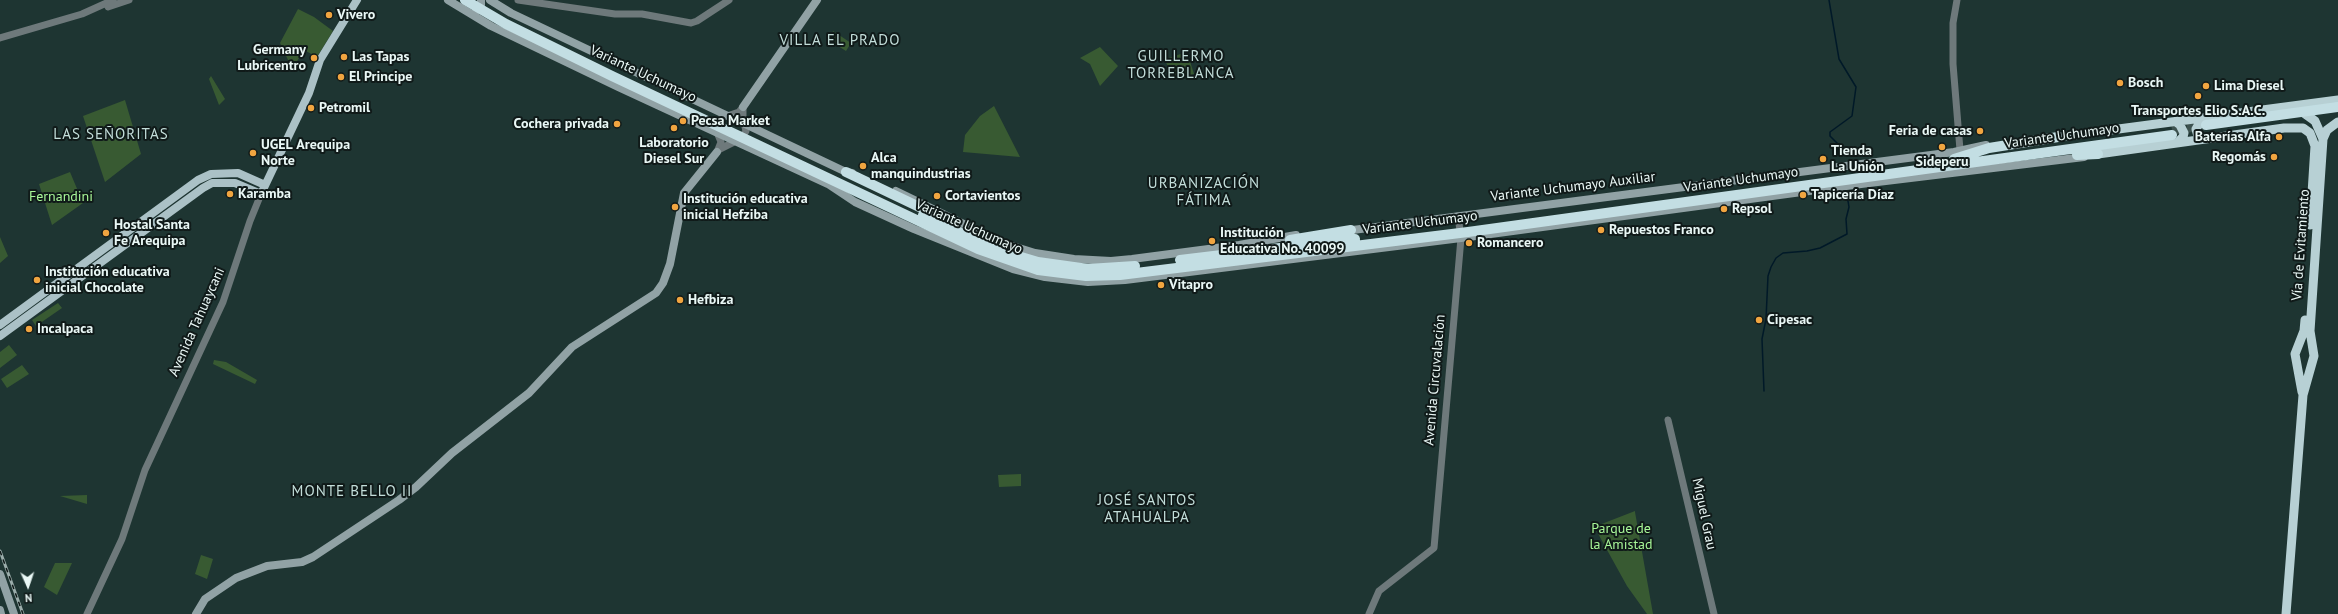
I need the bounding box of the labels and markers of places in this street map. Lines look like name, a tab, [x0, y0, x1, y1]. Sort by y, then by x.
place label: Vivero	[337, 7, 375, 23]
marker: Vivero	[324, 10, 334, 20]
place label: Germany Lubricentro	[237, 42, 306, 74]
place label: Las Tapas	[352, 49, 409, 65]
marker: Las Tapas	[339, 52, 349, 62]
marker: Germany Lubricentro	[309, 53, 319, 63]
place label: El Principe	[349, 69, 412, 85]
marker: El Principe	[336, 72, 346, 82]
place label: Bosch	[2128, 75, 2163, 91]
marker: Bosch	[2115, 78, 2125, 88]
place label: Lima Diesel	[2214, 78, 2284, 94]
marker: Lima Diesel	[2201, 81, 2211, 91]
marker: Transportes Elio S.A.C.	[2193, 91, 2203, 101]
place label: Petromil	[319, 100, 370, 116]
marker: Petromil	[306, 103, 316, 113]
place label: Transportes Elio S.A.C.	[2131, 103, 2265, 119]
place label: Pecsa Market	[691, 113, 770, 129]
place label: Cochera privada	[514, 116, 609, 132]
marker: Pecsa Market	[678, 116, 688, 126]
marker: Cochera privada	[612, 119, 622, 129]
marker: Laboratorio Diesel Sur	[669, 123, 679, 133]
place label: Feria de casas	[1889, 123, 1972, 139]
marker: Feria de casas	[1975, 126, 1985, 136]
place label: Baterías Alfa	[2195, 129, 2271, 145]
marker: Baterías Alfa	[2274, 132, 2284, 142]
place label: Laboratorio Diesel Sur	[639, 135, 709, 168]
place label: UGEL Arequipa Norte	[261, 137, 350, 170]
marker: Sideperu	[1937, 142, 1947, 152]
place label: Tienda La Unión	[1831, 143, 1884, 176]
marker: UGEL Arequipa Norte	[248, 148, 258, 158]
place label: Regomás	[2212, 149, 2266, 165]
place label: Alca manquindustrias	[871, 150, 971, 182]
marker: Regomás	[2269, 152, 2279, 162]
marker: Tienda La Unión	[1818, 154, 1828, 164]
place label: Sideperu	[1916, 154, 1968, 170]
marker: Alca manquindustrias	[858, 161, 868, 171]
place label: Karamba	[238, 186, 291, 202]
place label: Tapicería Díaz	[1811, 187, 1894, 203]
place label: Cortavientos	[945, 188, 1020, 204]
marker: Karamba	[225, 189, 235, 199]
marker: Tapicería Díaz	[1798, 190, 1808, 200]
place label: Institución educativa inicial Hefziba	[683, 191, 808, 224]
marker: Cortavientos	[932, 191, 942, 201]
place label: Repsol	[1732, 201, 1772, 217]
marker: Institución educativa inicial Hefziba	[670, 202, 680, 212]
marker: Repsol	[1719, 204, 1729, 214]
place label: Hostal Santa Fe Arequipa	[114, 217, 190, 250]
place label: Repuestos Franco	[1609, 222, 1714, 238]
place label: Institución Educativa No. 40099	[1220, 225, 1344, 258]
marker: Repuestos Franco	[1596, 225, 1606, 235]
marker: Hostal Santa Fe Arequipa	[101, 228, 111, 238]
place label: Romancero	[1477, 235, 1543, 251]
marker: Institución Educativa No. 40099	[1207, 236, 1217, 246]
marker: Romancero	[1464, 238, 1474, 248]
place label: Institución educativa inicial Chocolate	[45, 264, 170, 296]
marker: Institución educativa inicial Chocolate	[32, 275, 42, 285]
place label: Vitapro	[1169, 277, 1213, 293]
marker: Vitapro	[1156, 280, 1166, 290]
place label: Hefbiza	[688, 292, 733, 308]
marker: Hefbiza	[675, 295, 685, 305]
place label: Cipesac	[1767, 312, 1812, 328]
marker: Cipesac	[1754, 315, 1764, 325]
place label: Incalpaca	[37, 321, 93, 337]
marker: Incalpaca	[24, 324, 34, 334]

